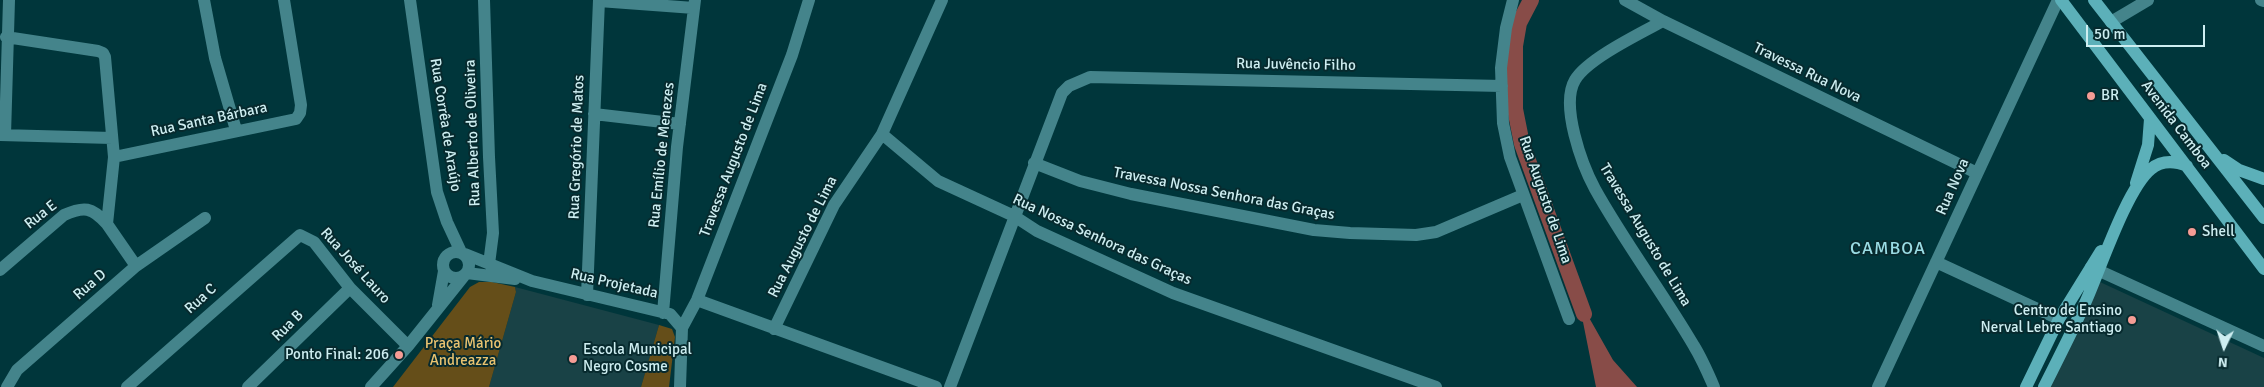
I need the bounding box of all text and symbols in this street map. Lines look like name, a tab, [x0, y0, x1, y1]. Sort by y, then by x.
scale bar	[2089, 15, 2208, 47]
text: 50 m	[2094, 25, 2125, 43]
street label: Travessa Rua Nova	[1750, 39, 1864, 107]
street label: Rua Juvêncio Filho	[1236, 55, 1356, 75]
street label: Rua Corrêa de Araújo	[426, 57, 464, 193]
street label: Rua Alberto de Oliveira	[461, 59, 485, 207]
street label: Rua Gregório de Matos	[565, 74, 589, 220]
street label: Avenida Camboa	[2137, 77, 2215, 173]
street label: Travessa Augusto de Lima	[696, 80, 772, 240]
street label: Rua Emílio de Menezes	[645, 81, 679, 229]
place label: BR	[2101, 87, 2119, 105]
marker: BR	[2085, 90, 2097, 102]
street label: Rua Santa Bárbara	[149, 99, 269, 141]
street label: Rua Augusto de Lima	[1515, 134, 1575, 266]
street label: Rua Nova	[1933, 156, 1973, 218]
street label: Travessa Augusto de Lima	[1595, 160, 1695, 310]
street label: Travessa Nossa Senhora das Graças	[1112, 164, 1336, 224]
street label: Rua Augusto de Lima	[765, 173, 841, 301]
street label: Rua Nossa Senhora das Graças	[1010, 191, 1194, 289]
street label: Rua E	[21, 197, 61, 233]
place label: Shell	[2202, 223, 2235, 241]
street label: Rua José Lauro	[316, 224, 394, 308]
marker: Shell	[2186, 226, 2198, 238]
district label: CAMBOA	[1849, 238, 1927, 260]
street label: Rua Projetada	[569, 265, 659, 303]
street label: Rua D	[70, 266, 110, 304]
street label: Rua C	[181, 280, 221, 318]
place label: Centro de Ensino Nerval Lebre Santiago	[1981, 302, 2122, 337]
street label: Rua B	[269, 307, 307, 345]
marker: Centro de Ensino Nerval Lebre Santiago	[2126, 314, 2138, 326]
north arrow	[2199, 322, 2249, 372]
park label: Praça Mário Andreazza	[425, 335, 501, 370]
place label: Escola Municipal Negro Cosme	[583, 341, 692, 376]
place label: Ponto Final: 206	[285, 346, 389, 364]
marker: Ponto Final: 206	[393, 349, 405, 361]
marker: Escola Municipal Negro Cosme	[567, 353, 579, 365]
text: N	[2217, 354, 2228, 371]

